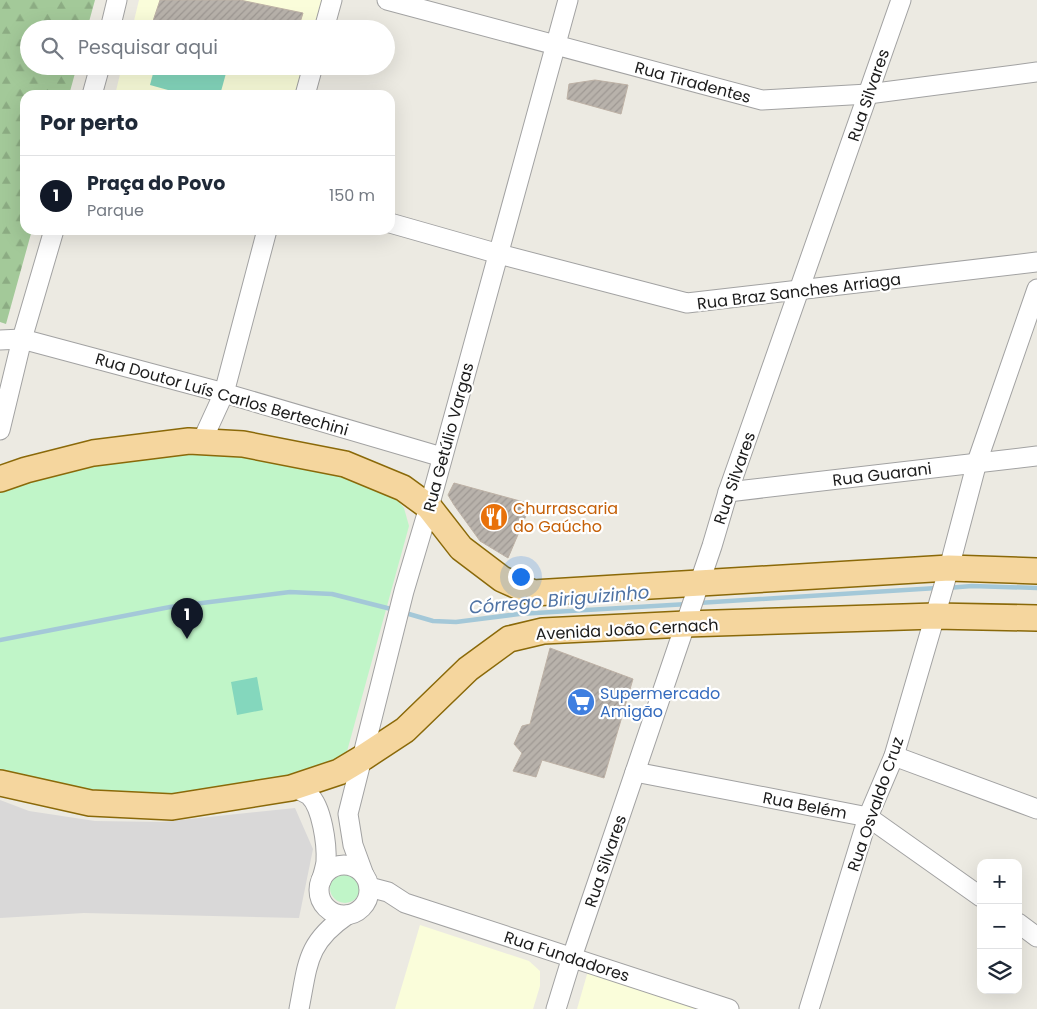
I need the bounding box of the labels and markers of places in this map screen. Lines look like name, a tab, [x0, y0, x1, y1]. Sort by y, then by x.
place label: Churrascaria do Gaúcho	[513, 497, 618, 538]
restaurant icon: Churrascaria do Gaúcho	[479, 502, 509, 532]
pin: 1	[171, 598, 203, 639]
place label: Supermercado Amigão	[600, 682, 720, 723]
supermarket icon: Supermercado Amigão	[566, 687, 596, 717]

